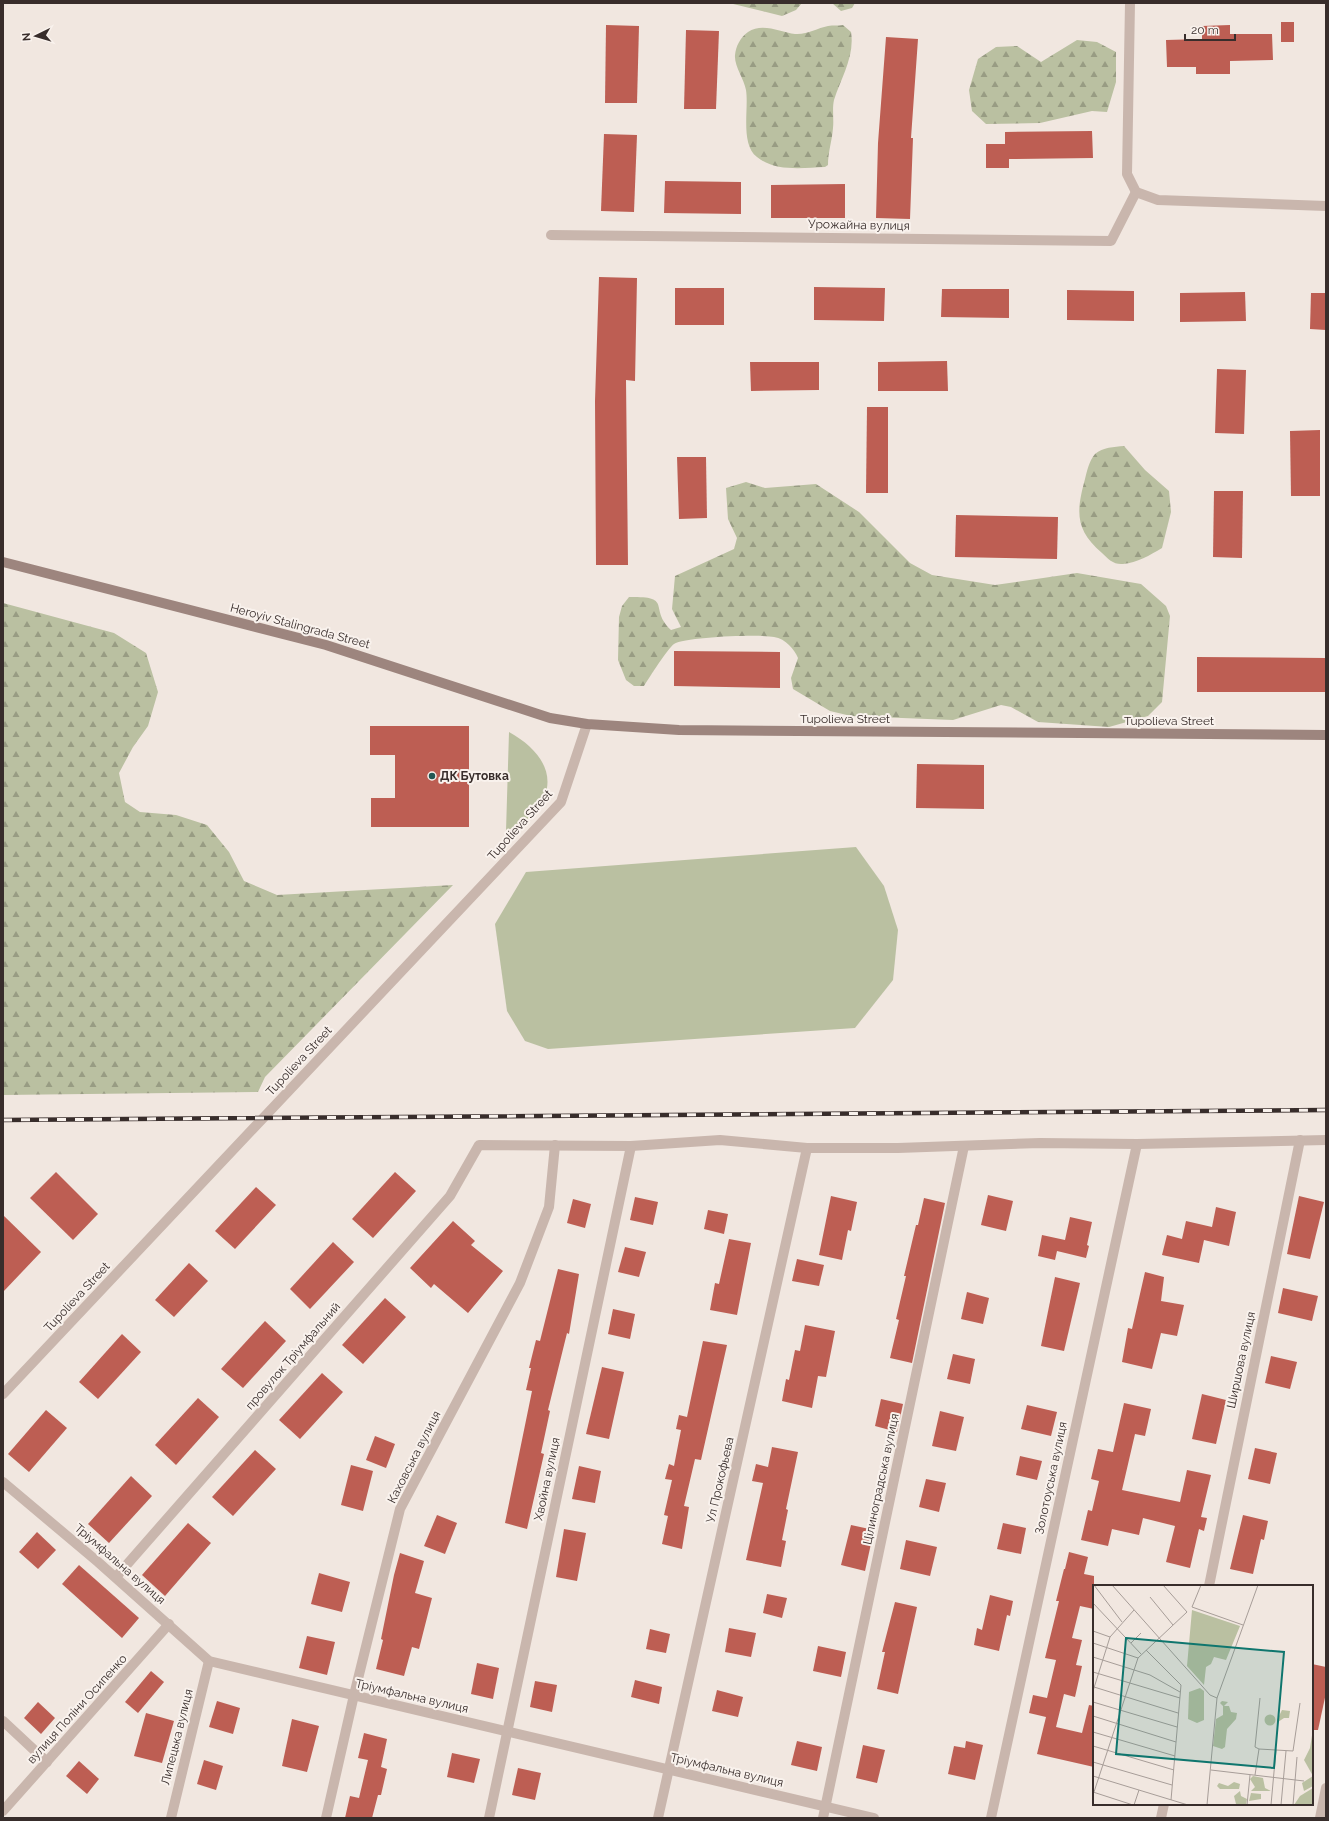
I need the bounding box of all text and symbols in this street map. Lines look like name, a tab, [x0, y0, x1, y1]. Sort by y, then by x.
north arrow	[16, 16, 56, 56]
scale bar	[1185, 16, 1235, 42]
text: 20 m	[1191, 23, 1219, 37]
text: N	[20, 32, 33, 42]
street label: Урожайна вулиця	[808, 217, 910, 233]
street label: Heroyiv Stalingrada Street	[229, 601, 371, 651]
street label: Tupolieva Street	[800, 712, 890, 726]
street label: Tupolieva Street	[1124, 714, 1214, 728]
place label: ДК Бутовка	[440, 769, 509, 783]
marker: ДК Бутовка	[427, 771, 437, 781]
street label: Tupolieva Street	[485, 787, 555, 863]
street label: Tupolieva Street	[263, 1023, 335, 1099]
street label: Tupolieva Street	[41, 1259, 113, 1335]
street label: провулок Тріумфальний	[243, 1300, 343, 1412]
street label: Ширшова вулиця	[1224, 1310, 1258, 1410]
street label: Каховська вулиця	[385, 1408, 443, 1506]
street label: Цілиноградська вулиця	[860, 1412, 902, 1546]
street label: Золотоуська вулиця	[1032, 1420, 1070, 1536]
street label: Хвойна вулиця	[531, 1436, 563, 1522]
street label: Ул Прокофьева	[703, 1436, 737, 1524]
street label: Тріумфальна вулиця	[72, 1521, 168, 1607]
inset map	[1093, 1585, 1313, 1805]
street label: вулиця Поліни Осипенко	[24, 1652, 130, 1766]
street label: Тріумфальна вулиця	[354, 1676, 470, 1716]
street label: Липецька вулиця	[158, 1688, 196, 1786]
street label: Тріумфальна вулиця	[669, 1750, 785, 1790]

